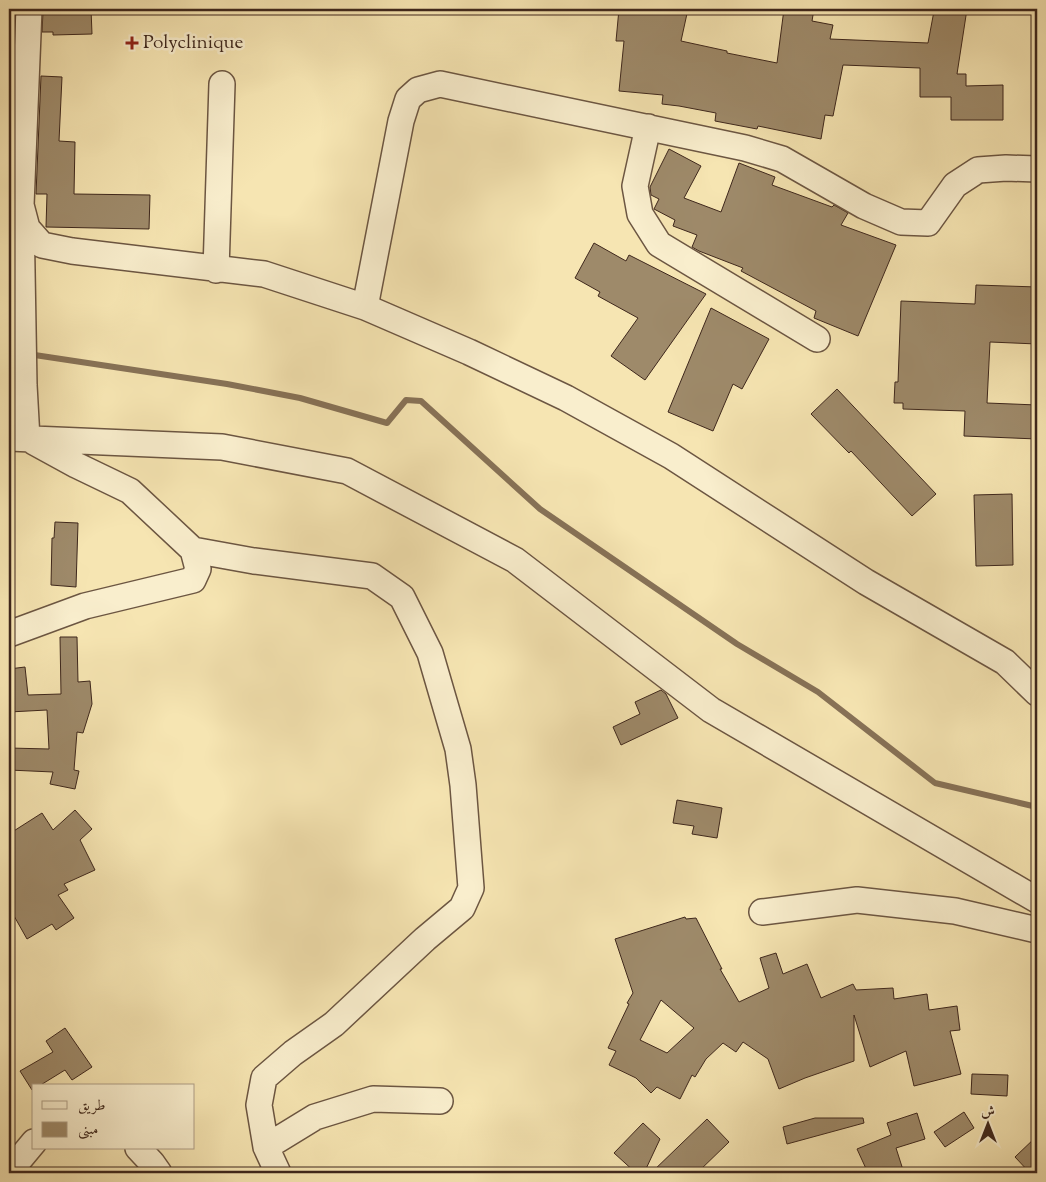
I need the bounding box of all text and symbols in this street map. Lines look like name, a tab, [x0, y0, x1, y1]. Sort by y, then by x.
place label: Polyclinique	[143, 30, 244, 57]
marker: Polyclinique	[125, 36, 139, 50]
legend	[32, 1084, 195, 1150]
text: طريق	[78, 1096, 105, 1117]
north arrow	[964, 1100, 1014, 1150]
text: ش	[981, 1103, 995, 1123]
text: مبنى	[78, 1120, 98, 1141]

